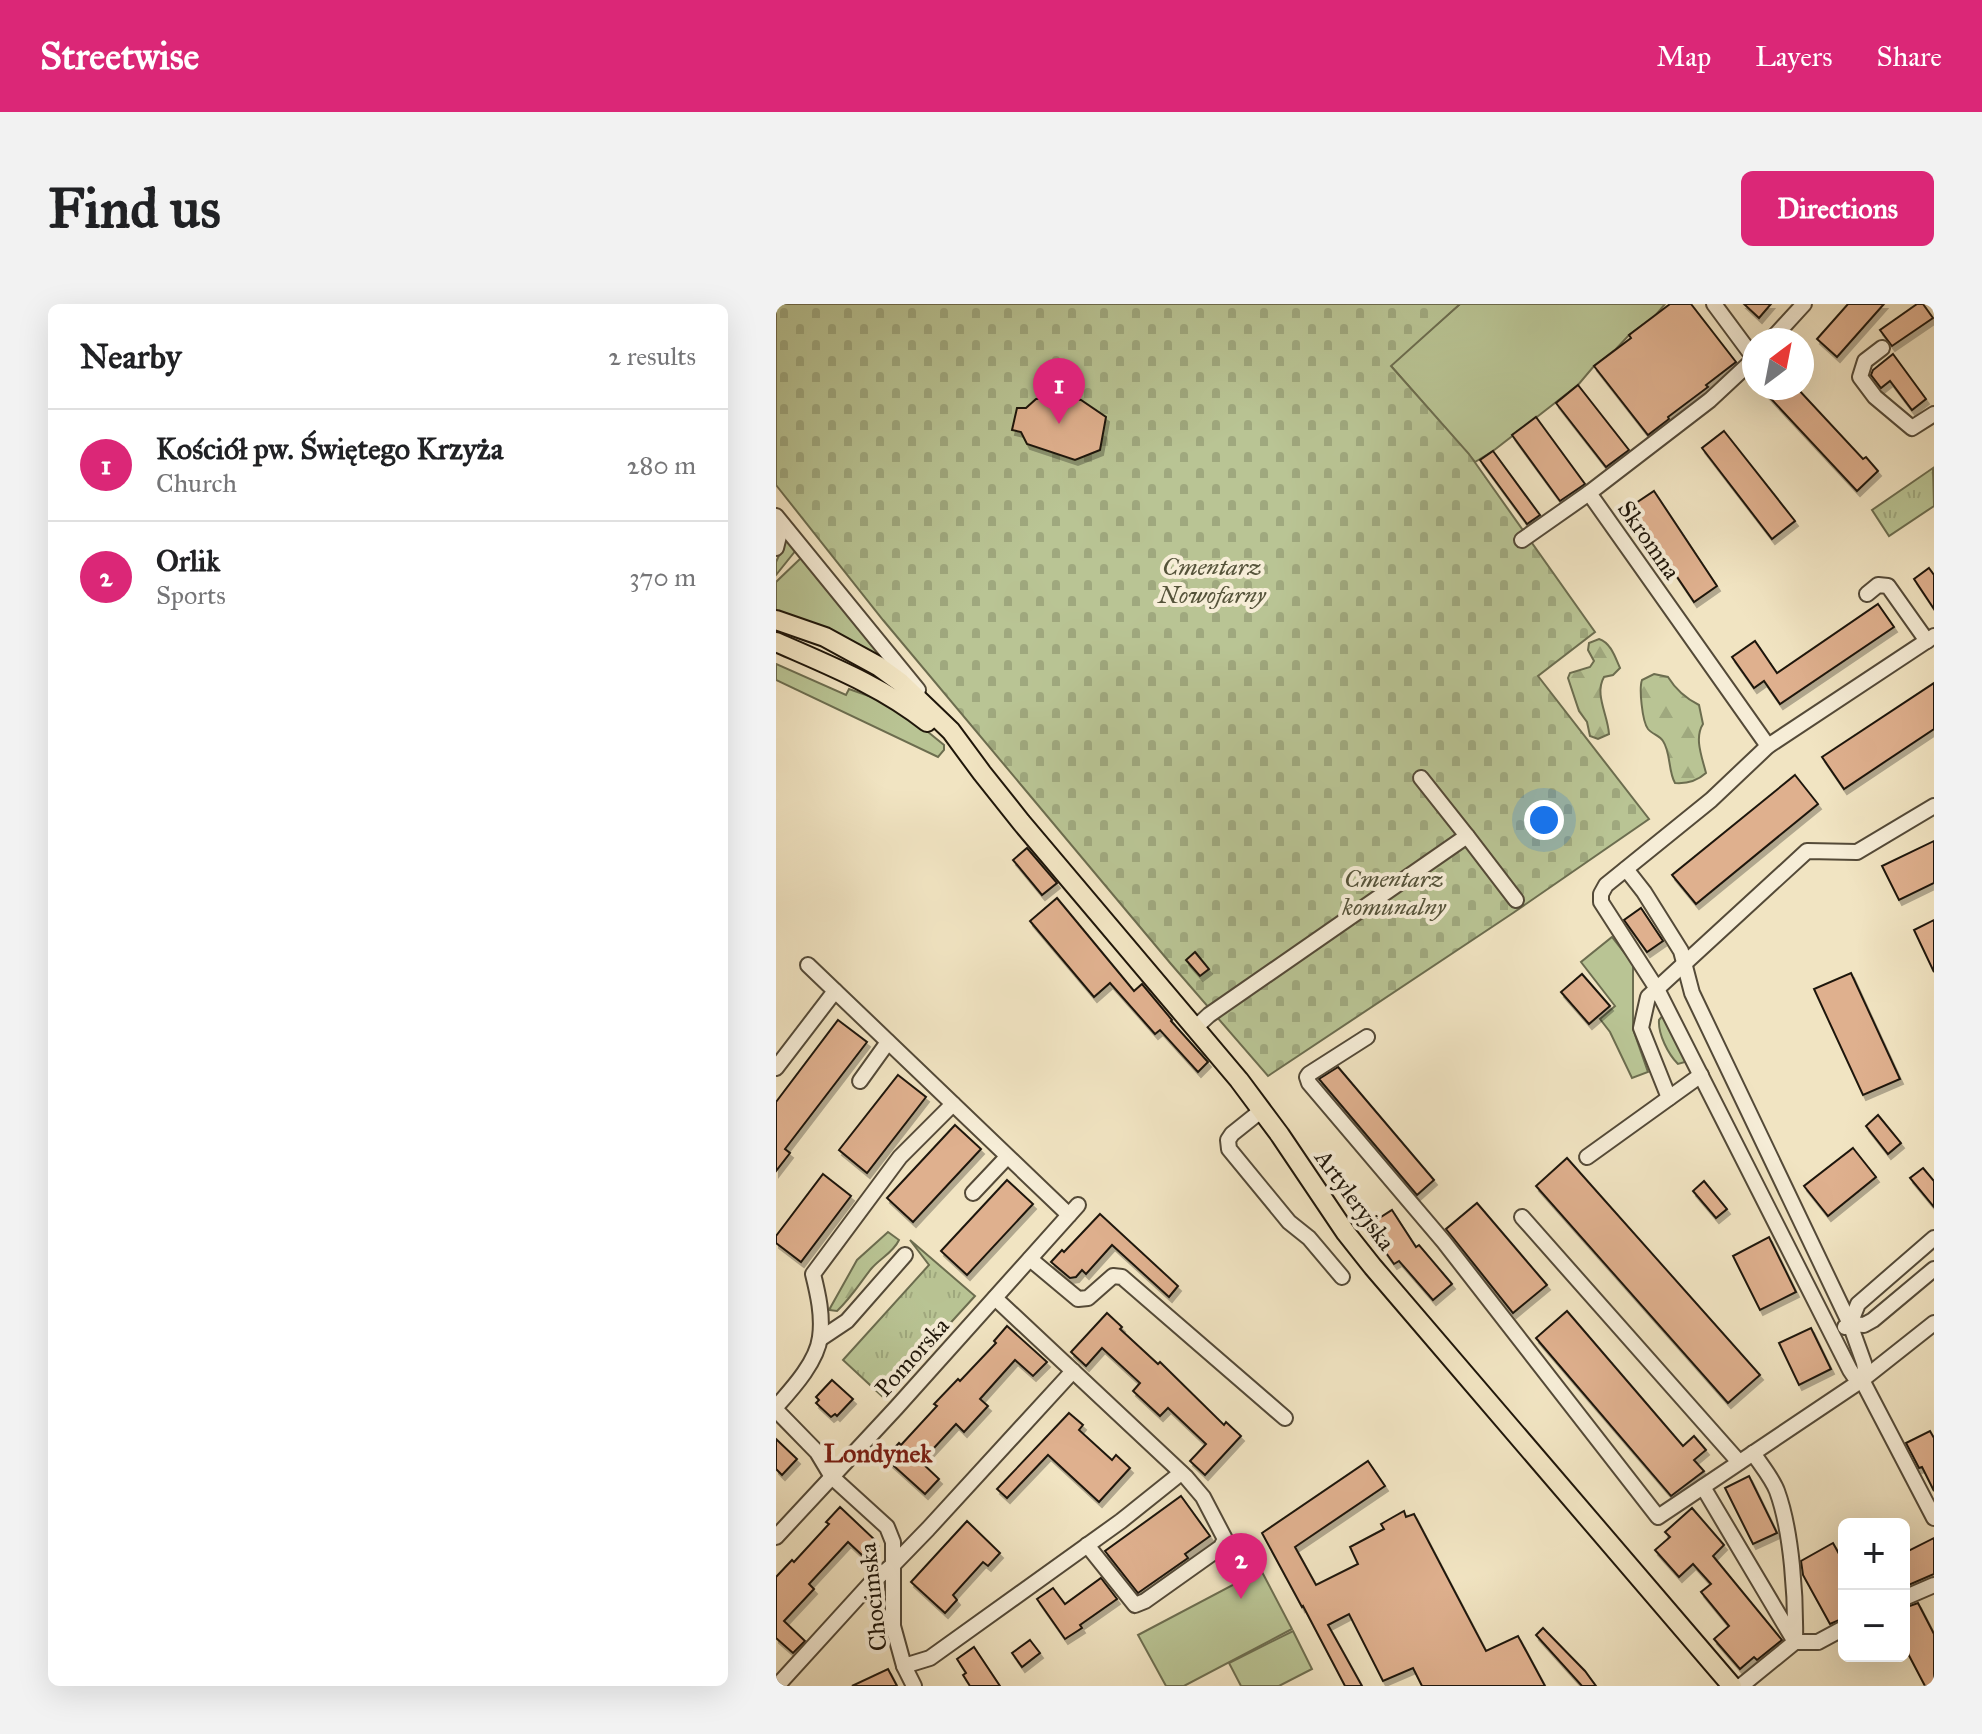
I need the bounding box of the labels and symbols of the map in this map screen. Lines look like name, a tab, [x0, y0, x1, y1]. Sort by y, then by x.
north arrow	[1742, 328, 1814, 400]
pin: 1	[1033, 358, 1085, 424]
street label: Skromna	[1611, 495, 1687, 586]
park label: Cmentarz Nowofarny	[1156, 552, 1267, 610]
your location	[1524, 800, 1564, 840]
park label: Cmentarz komunalny	[1341, 864, 1447, 922]
street label: Artyleryjska	[1308, 1143, 1402, 1257]
street label: Pomorska	[869, 1310, 956, 1403]
district label: Londynek	[824, 1437, 933, 1469]
pin: 2	[1215, 1533, 1267, 1599]
street label: Chocimska	[852, 1541, 894, 1653]

